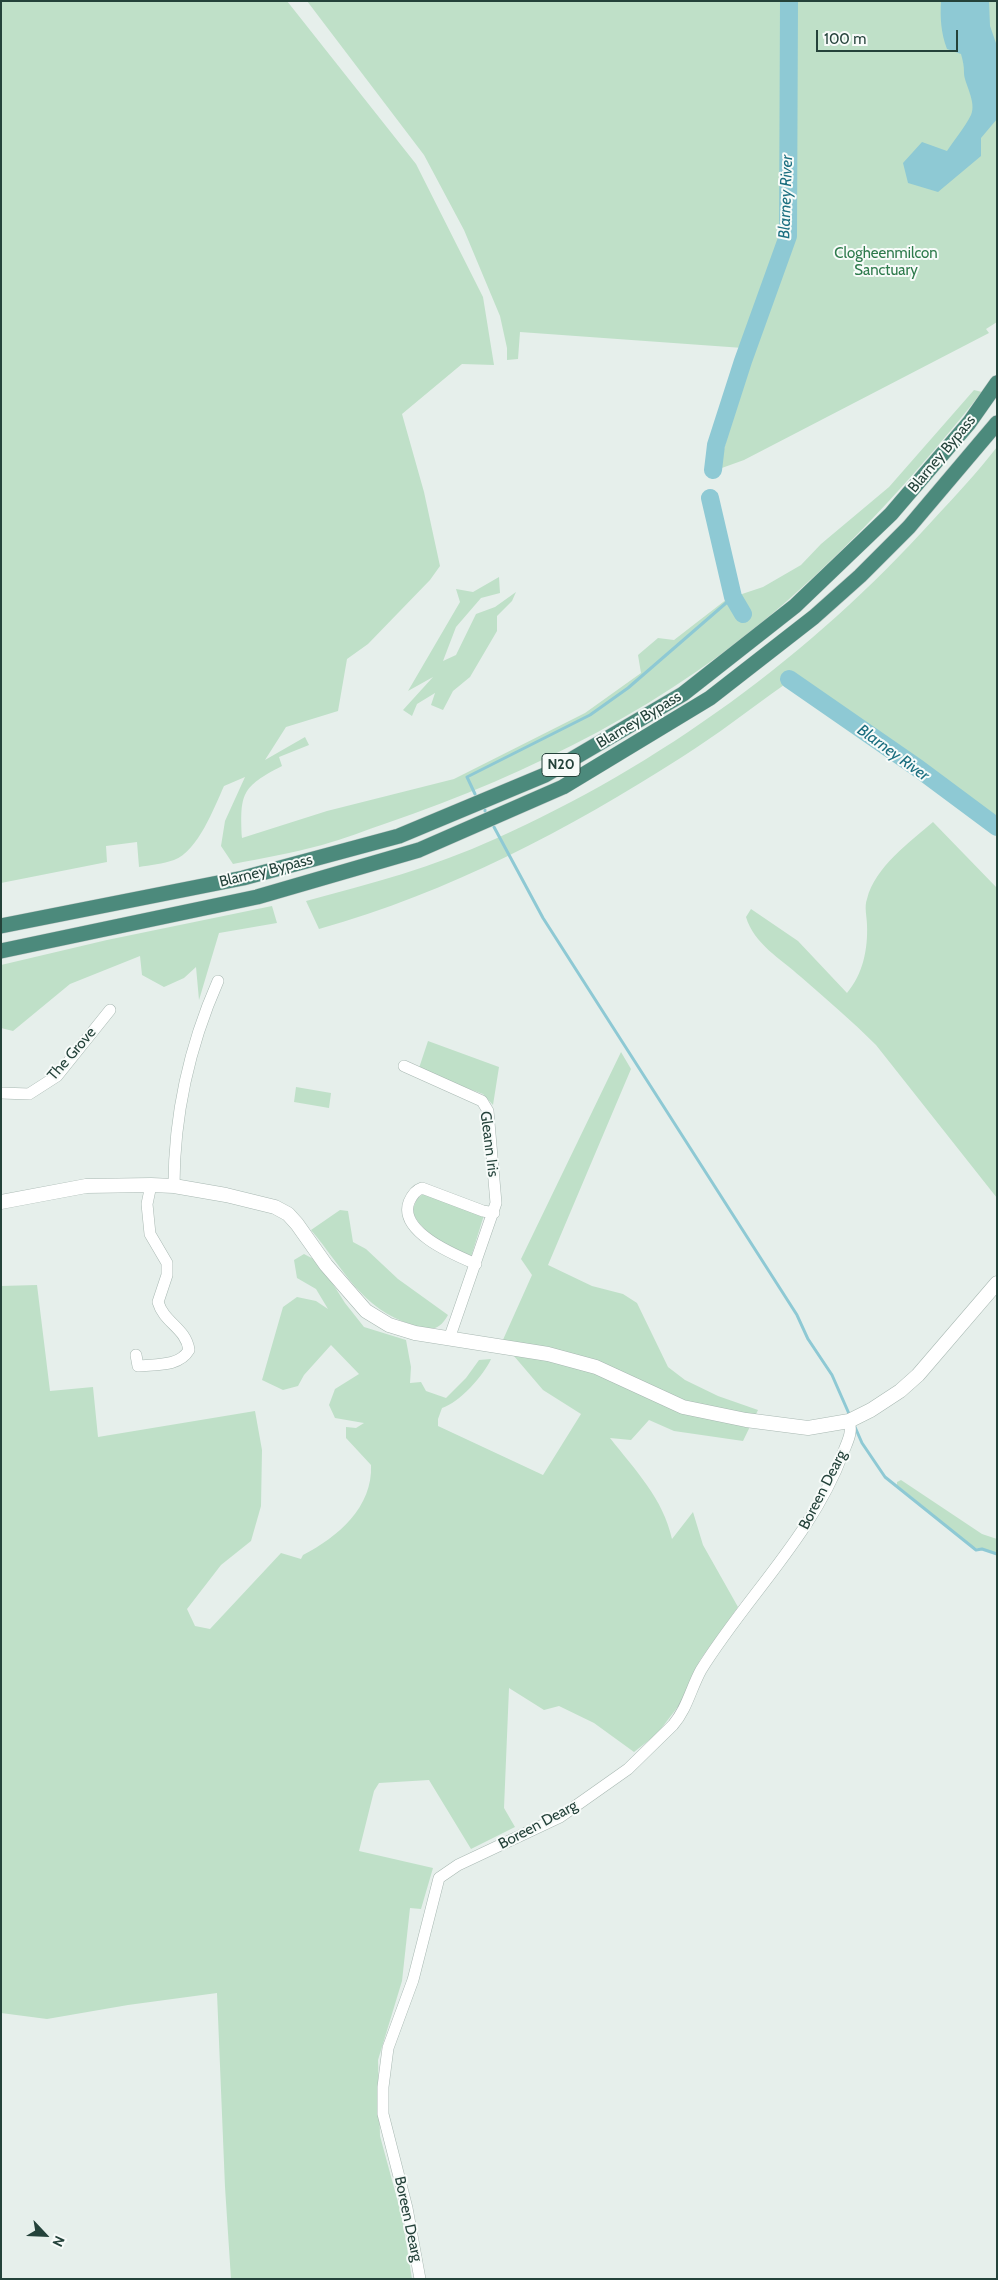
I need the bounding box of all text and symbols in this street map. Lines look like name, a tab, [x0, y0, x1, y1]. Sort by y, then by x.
scale bar	[818, 20, 960, 52]
text: 100 m	[824, 30, 866, 48]
water label: Blarney River	[775, 155, 797, 239]
park label: Clogheenmilcon Sanctuary	[834, 245, 938, 280]
street label: Blarney Bypass	[904, 412, 980, 496]
street label: Blarney Bypass	[593, 688, 685, 752]
water label: Blarney River	[853, 721, 933, 785]
road number: N20	[542, 754, 580, 776]
street label: Blarney Bypass	[217, 851, 315, 891]
street label: The Grove	[44, 1024, 100, 1084]
street label: Gleann Iris	[476, 1110, 502, 1178]
street label: Boreen Dearg	[795, 1447, 851, 1533]
street label: Boreen Dearg	[496, 1797, 580, 1853]
street label: Boreen Dearg	[390, 2175, 426, 2263]
north arrow	[20, 2210, 70, 2260]
text: N	[48, 2233, 69, 2250]

